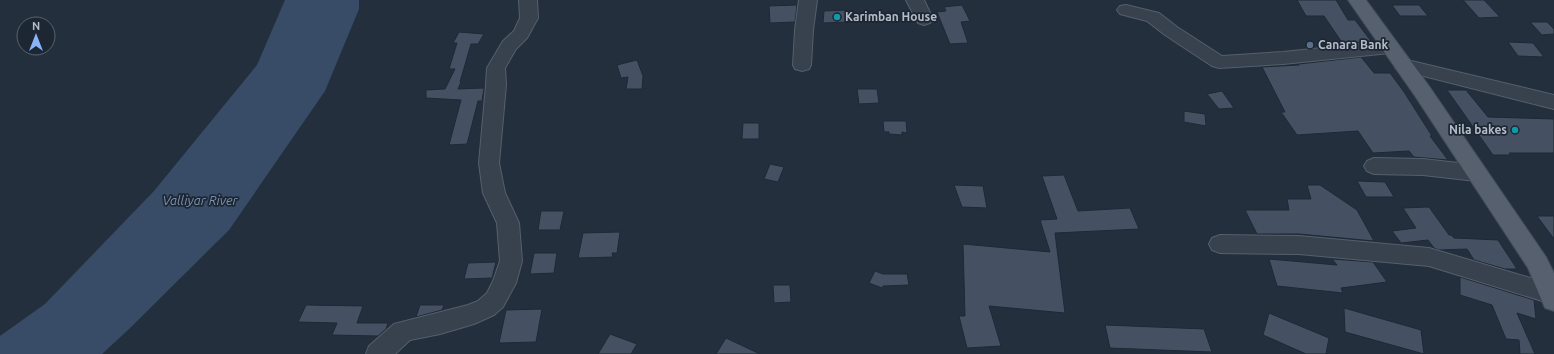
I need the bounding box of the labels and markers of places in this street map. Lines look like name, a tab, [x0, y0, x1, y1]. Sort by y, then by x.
place label: Karimban House	[845, 10, 937, 23]
marker: Karimban House	[832, 12, 842, 22]
place label: Canara Bank	[1318, 38, 1389, 51]
marker: Canara Bank	[1305, 40, 1315, 50]
place label: Nila bakes	[1449, 123, 1507, 136]
marker: Nila bakes	[1510, 125, 1520, 135]

